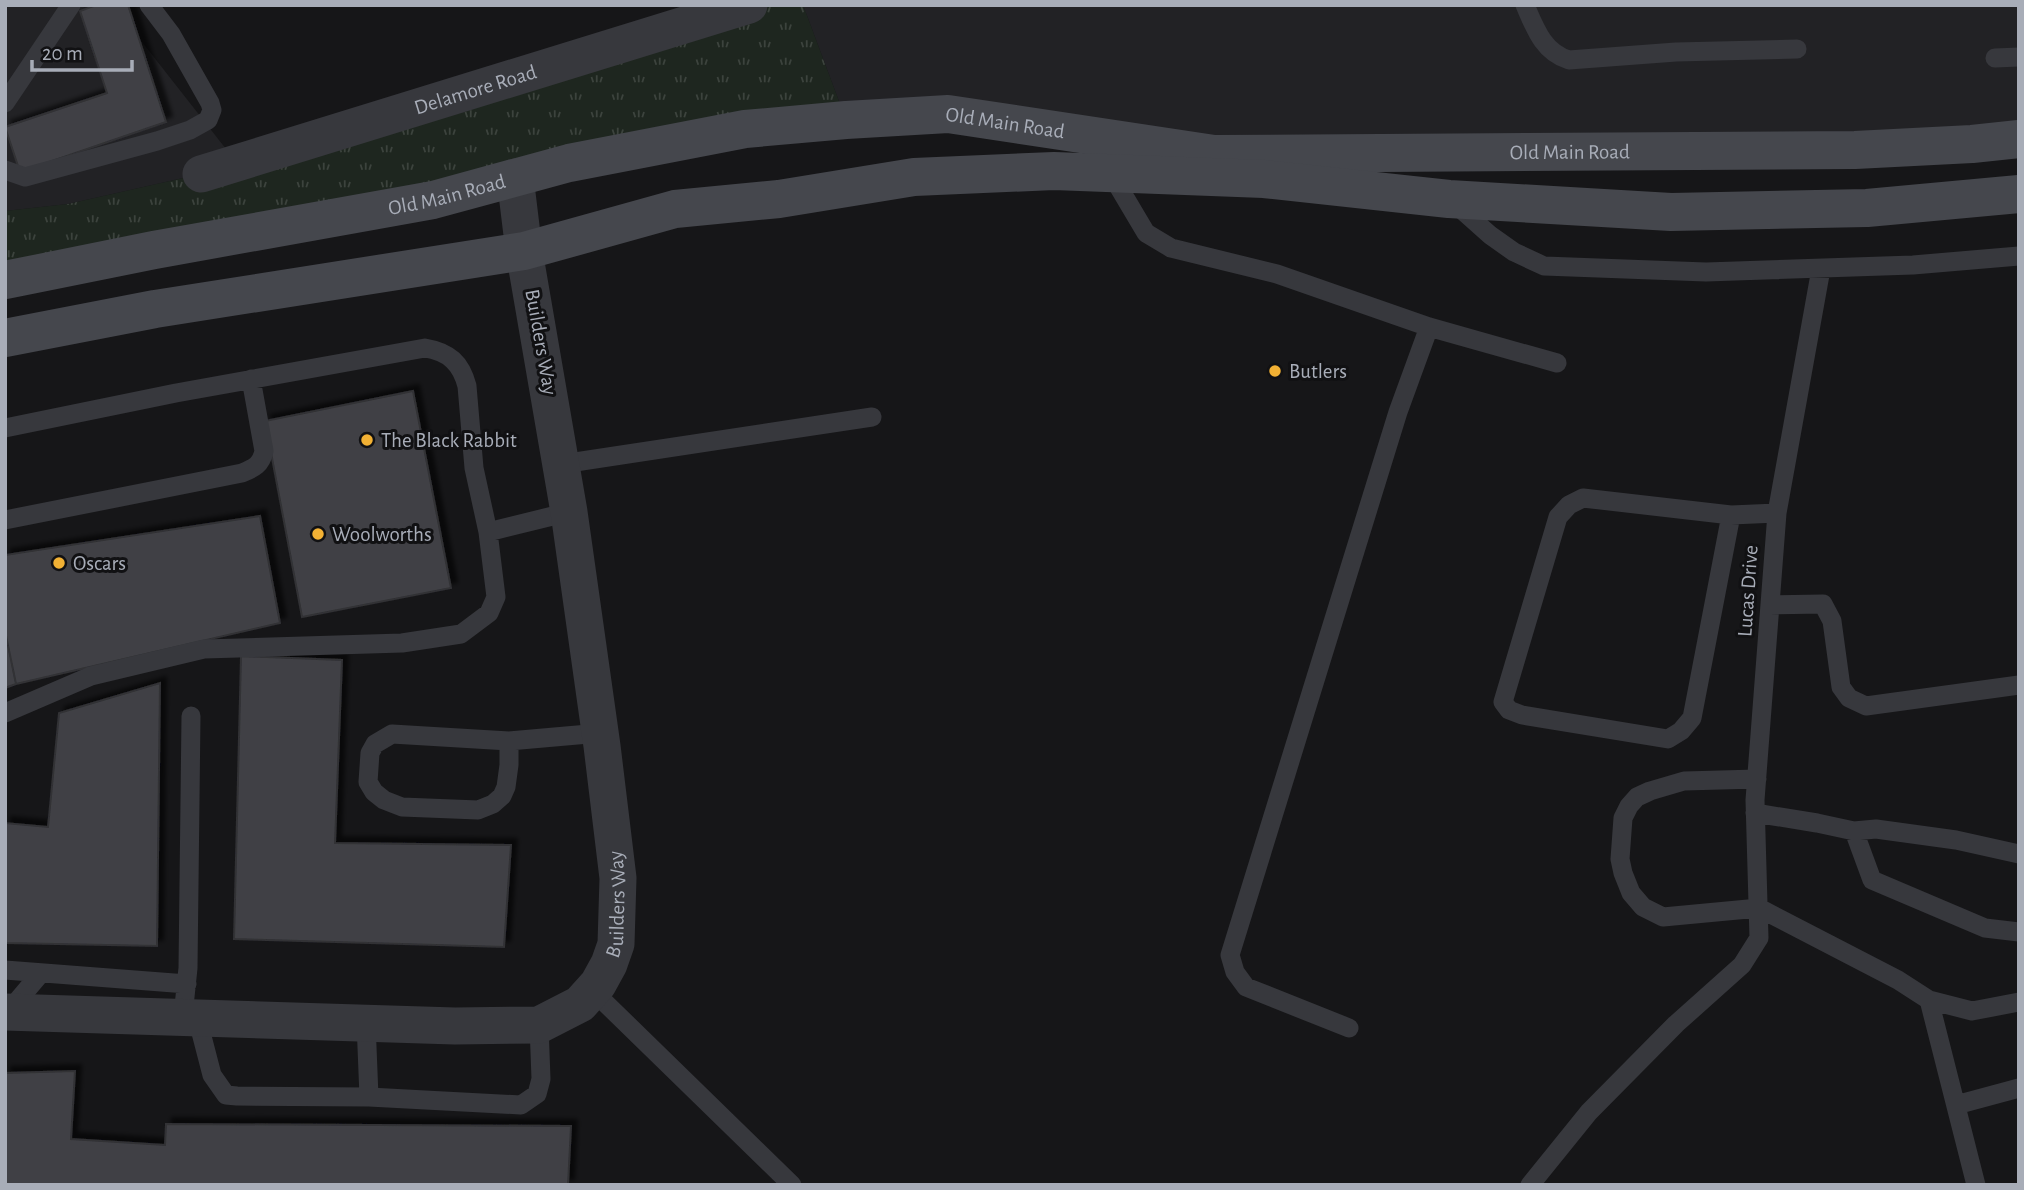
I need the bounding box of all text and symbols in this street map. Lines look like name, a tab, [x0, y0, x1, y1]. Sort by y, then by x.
scale bar	[32, 28, 131, 72]
text: 20 m	[42, 43, 83, 64]
street label: Delamore Road	[412, 61, 539, 118]
street label: Old Main Road	[944, 103, 1066, 142]
street label: Old Main Road	[1510, 141, 1630, 163]
street label: Old Main Road	[386, 170, 508, 218]
street label: Builders Way	[521, 288, 561, 396]
place label: Butlers	[1289, 361, 1347, 382]
marker: Butlers	[1267, 363, 1283, 379]
place label: The Black Rabbit	[381, 430, 517, 451]
marker: The Black Rabbit	[359, 432, 375, 448]
place label: Woolworths	[332, 524, 432, 545]
marker: Woolworths	[310, 526, 326, 542]
street label: Lucas Drive	[1734, 544, 1762, 638]
place label: Oscars	[73, 553, 126, 574]
marker: Oscars	[51, 555, 67, 571]
street label: Builders Way	[602, 850, 629, 960]

